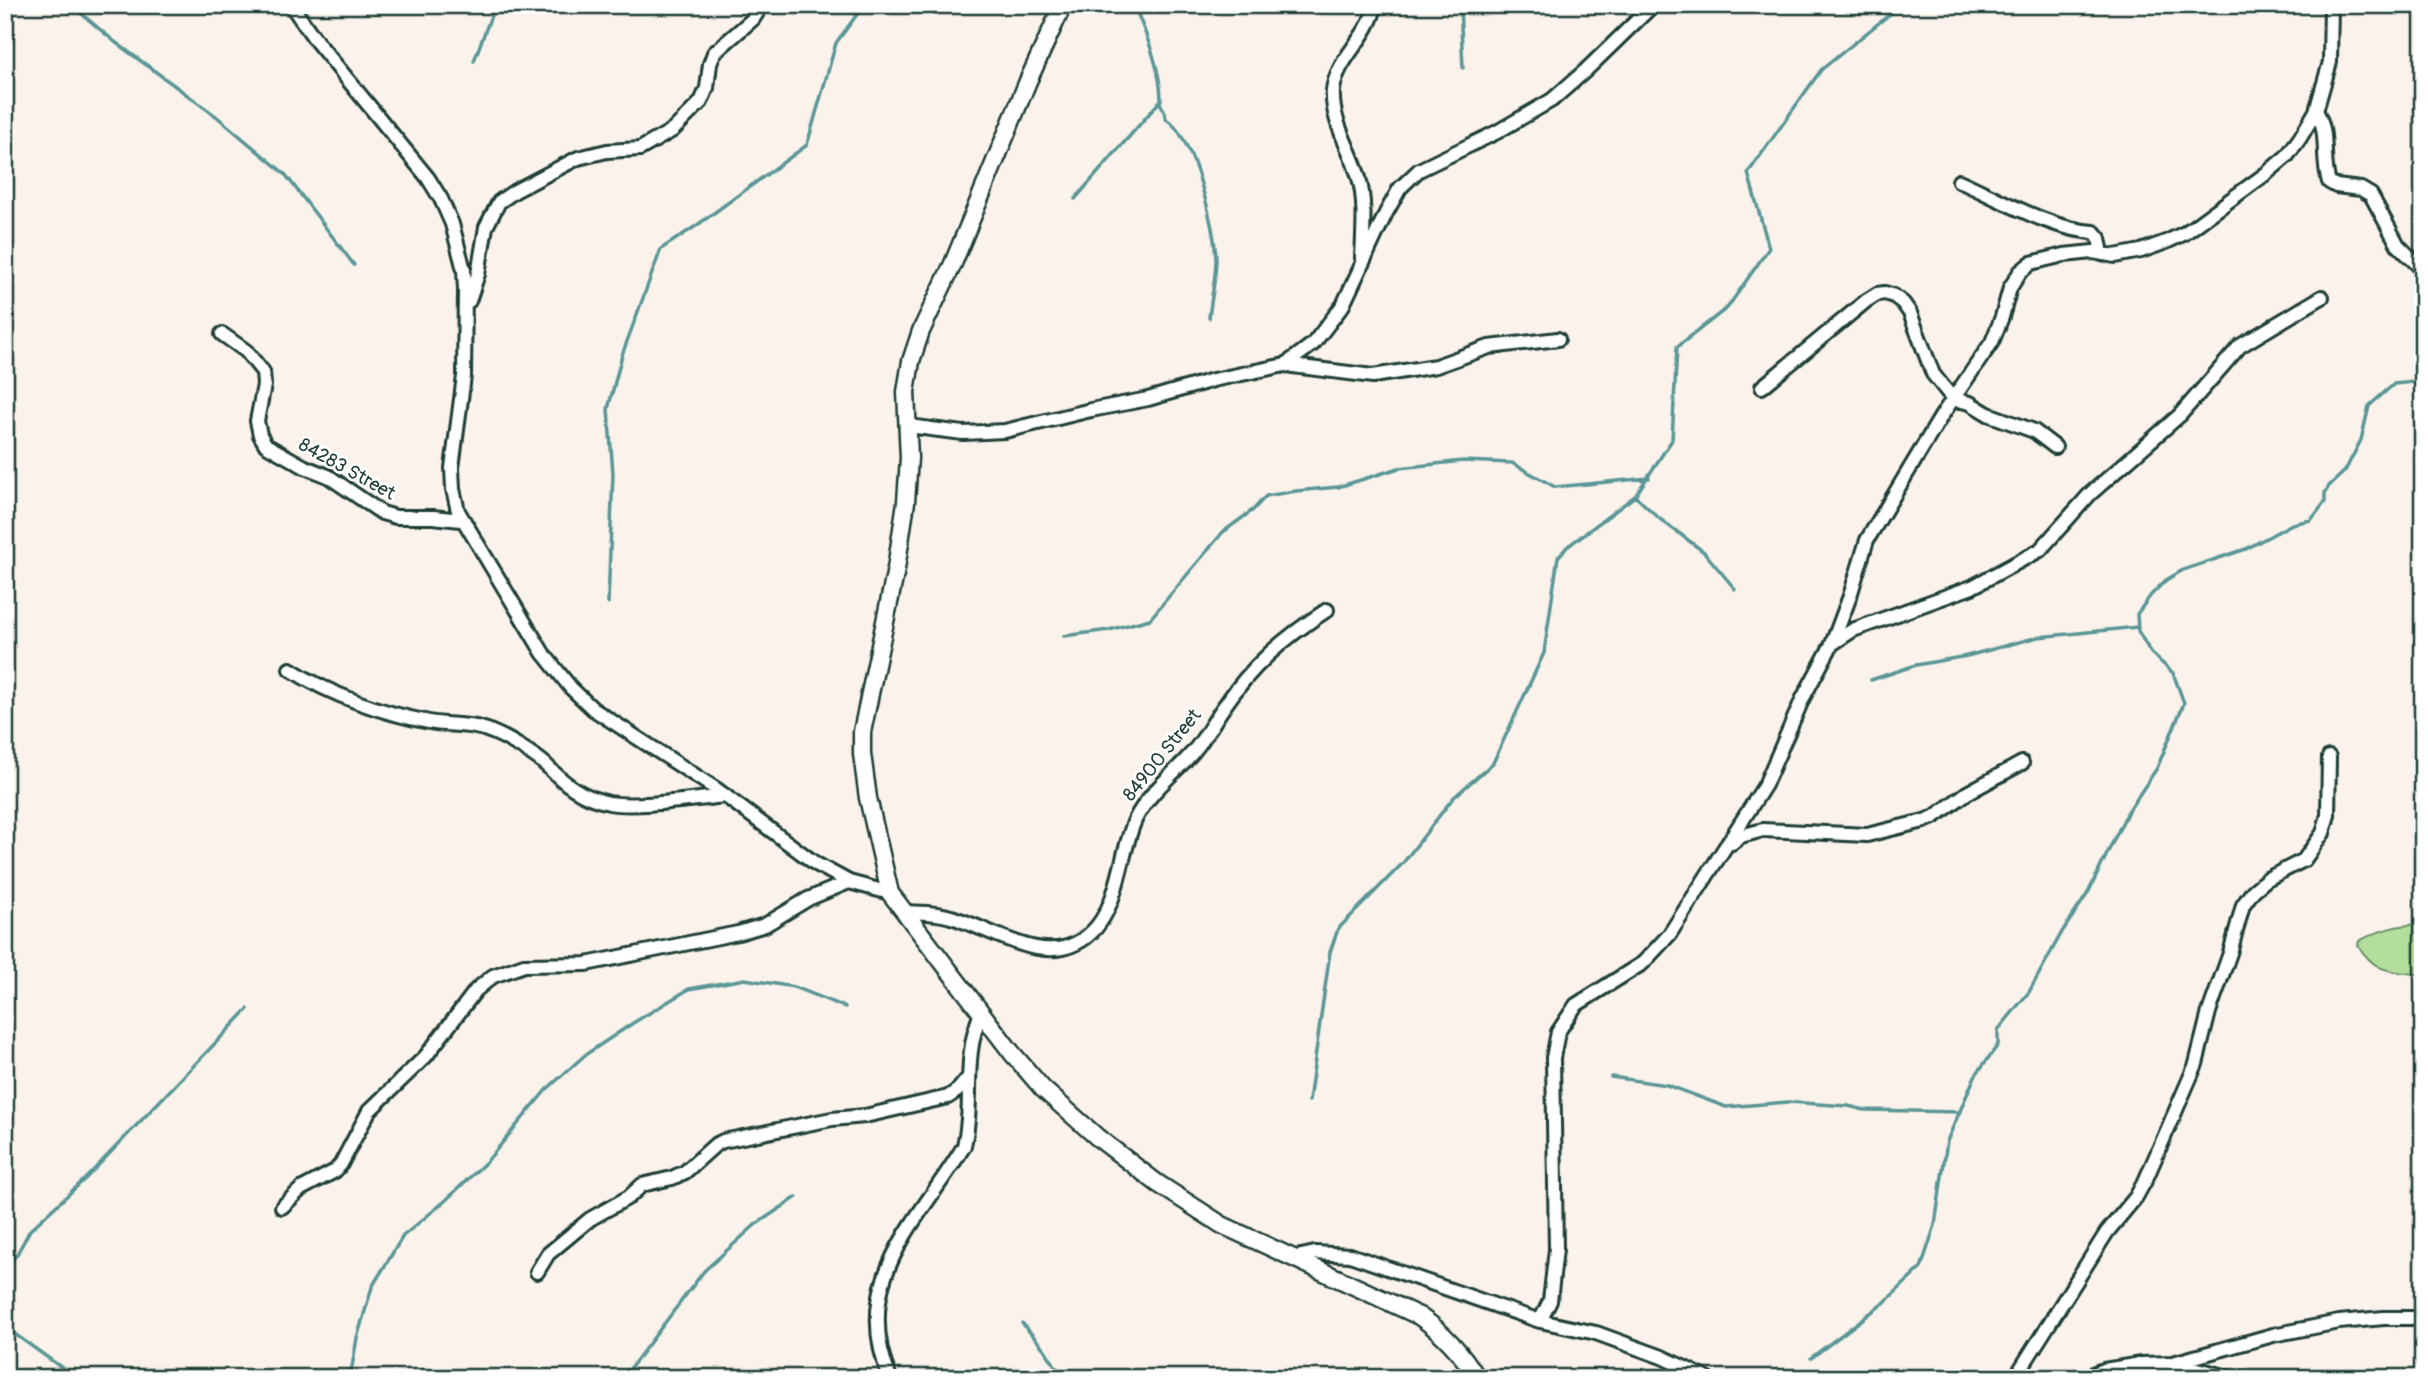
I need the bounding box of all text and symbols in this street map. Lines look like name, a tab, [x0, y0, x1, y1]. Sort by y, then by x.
street label: 84283 Street	[294, 433, 400, 506]
street label: 84900 Street	[1117, 704, 1207, 806]

